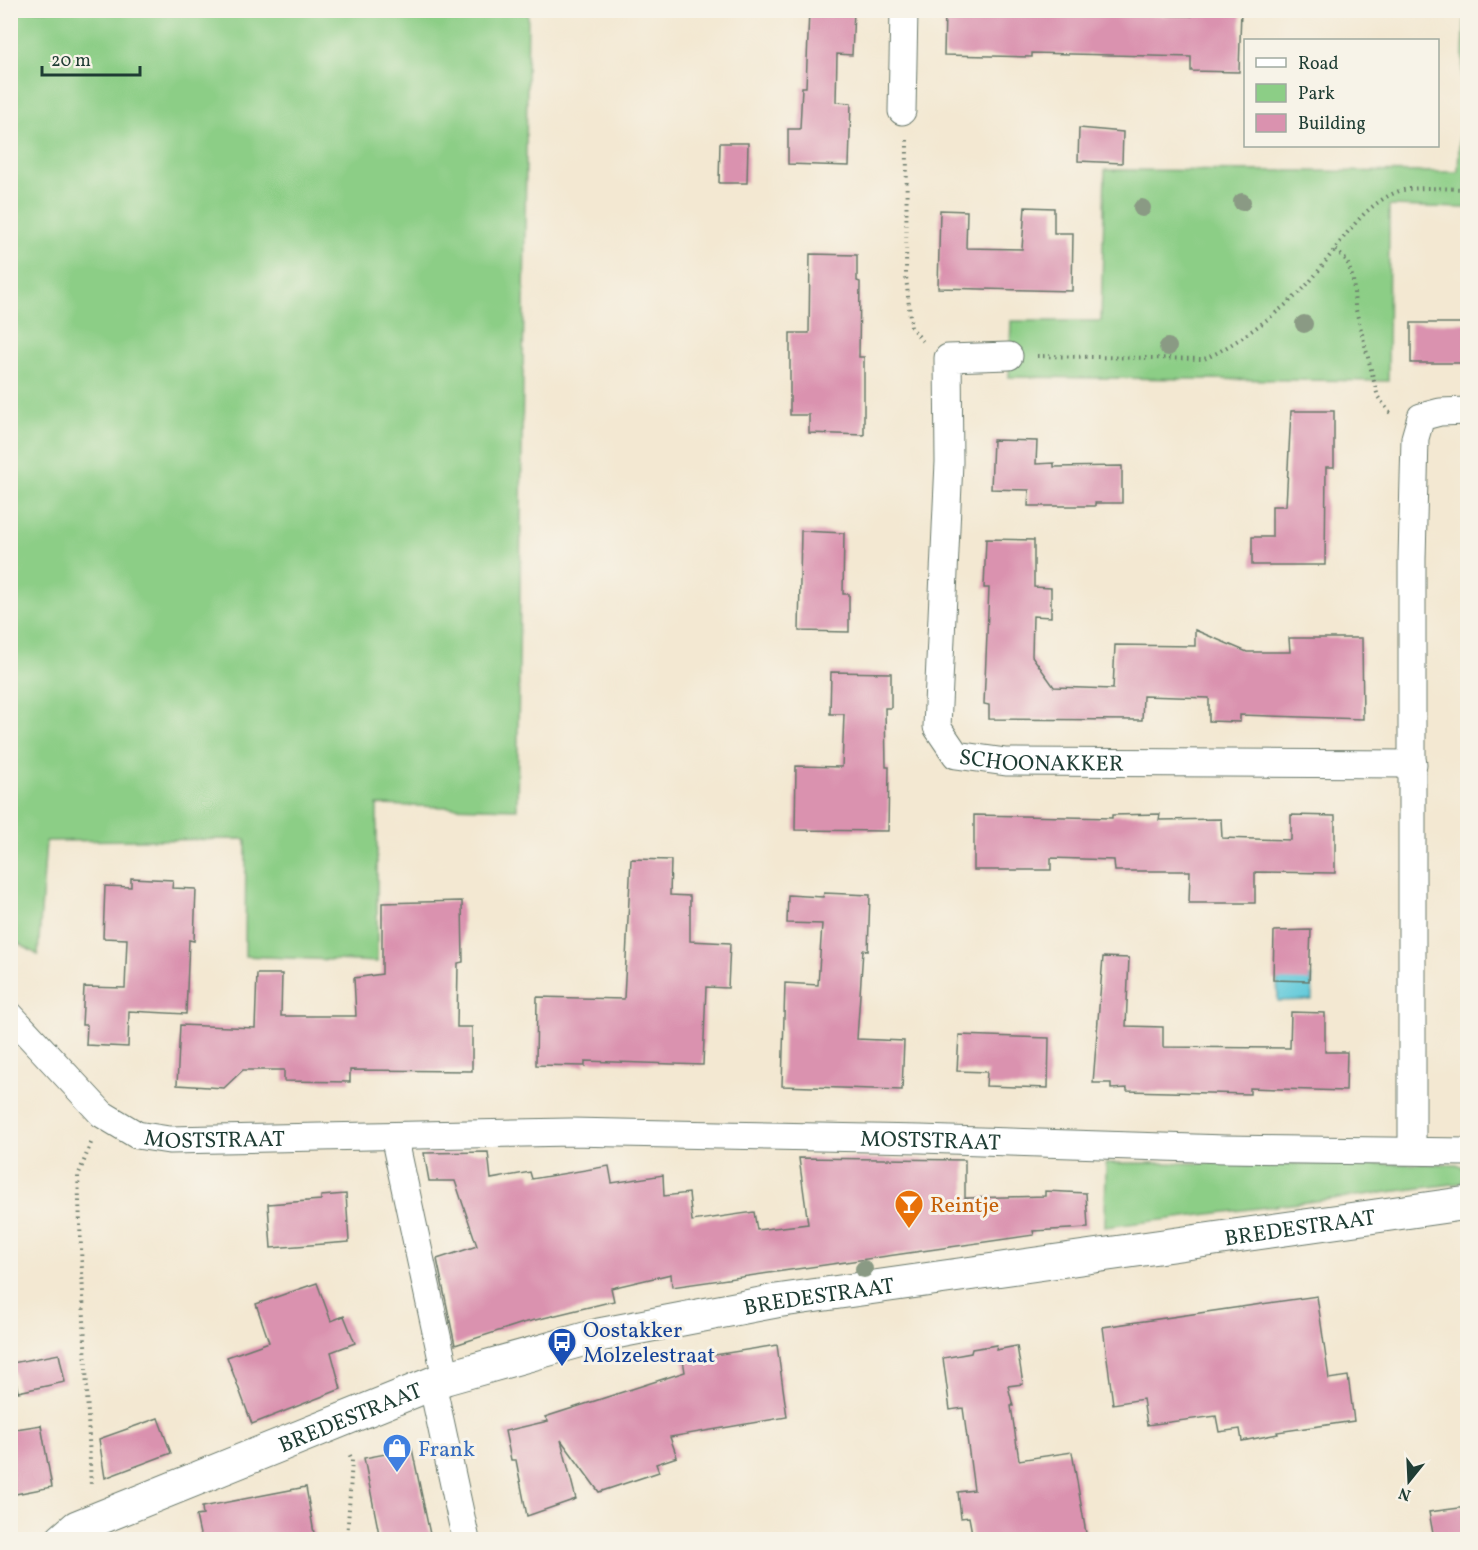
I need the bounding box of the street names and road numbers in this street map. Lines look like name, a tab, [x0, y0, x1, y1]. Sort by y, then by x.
street label: SCHOONAKKER	[957, 743, 1124, 781]
street label: MOSTSTRAAT	[142, 1123, 286, 1158]
street label: MOSTSTRAAT	[860, 1125, 1001, 1160]
street label: BREDESTRAAT	[1223, 1203, 1378, 1255]
street label: BREDESTRAAT	[741, 1271, 897, 1325]
street label: BREDESTRAAT	[274, 1376, 427, 1462]

